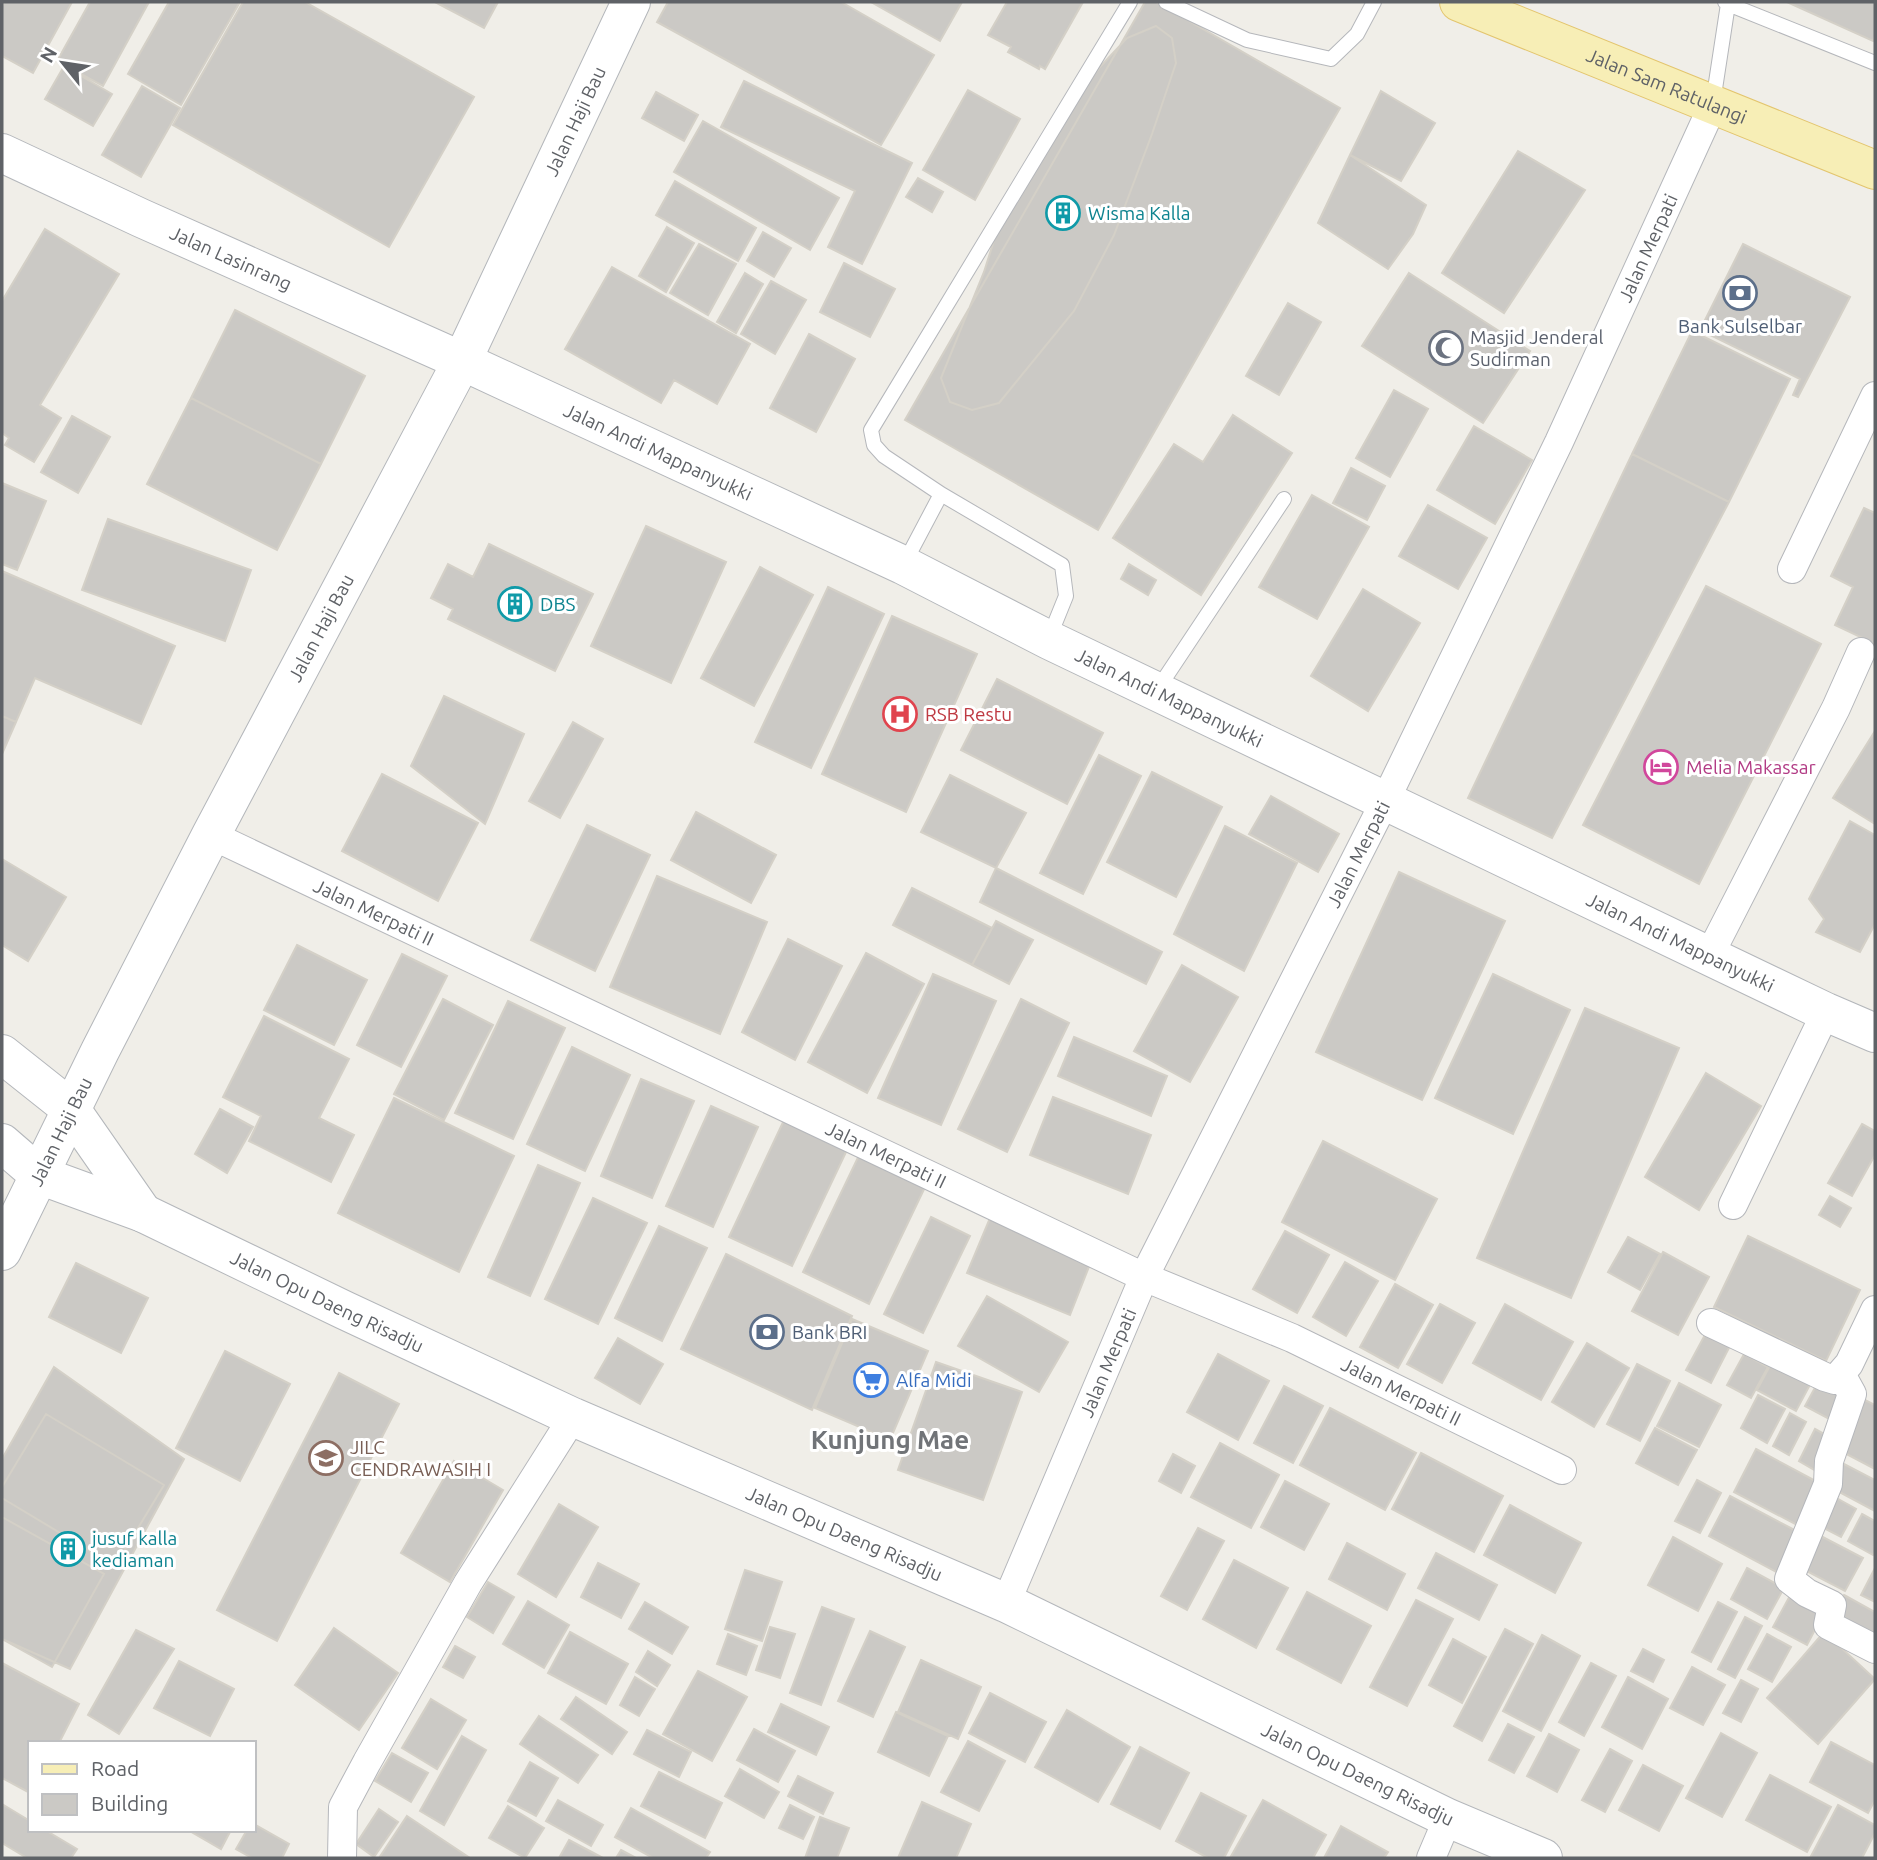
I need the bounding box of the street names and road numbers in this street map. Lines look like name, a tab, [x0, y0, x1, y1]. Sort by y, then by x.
street label: Jalan Sam Ratulangi	[1583, 44, 1750, 128]
street label: Jalan Haji Bau	[540, 63, 610, 179]
street label: Jalan Merpati	[1614, 190, 1682, 305]
street label: Jalan Lasinrang	[167, 221, 295, 295]
street label: Jalan Andi Mappanyukki	[560, 399, 756, 505]
street label: Jalan Haji Bau	[283, 570, 358, 685]
street label: Jalan Andi Mappanyukki	[1072, 643, 1266, 752]
street label: Jalan Merpati	[1322, 797, 1394, 911]
street label: Jalan Merpati II	[310, 874, 437, 950]
street label: Jalan Andi Mappanyukki	[1583, 888, 1778, 997]
street label: Jalan Haji Bau	[25, 1074, 96, 1190]
street label: Jalan Merpati II	[822, 1117, 950, 1193]
street label: Jalan Opu Daeng Risadju	[227, 1246, 427, 1357]
street label: Jalan Merpati	[1075, 1305, 1141, 1421]
street label: Jalan Merpati II	[1338, 1353, 1465, 1430]
street label: Jalan Opu Daeng Risadju	[743, 1482, 946, 1585]
street label: Jalan Opu Daeng Risadju	[1258, 1718, 1458, 1830]

